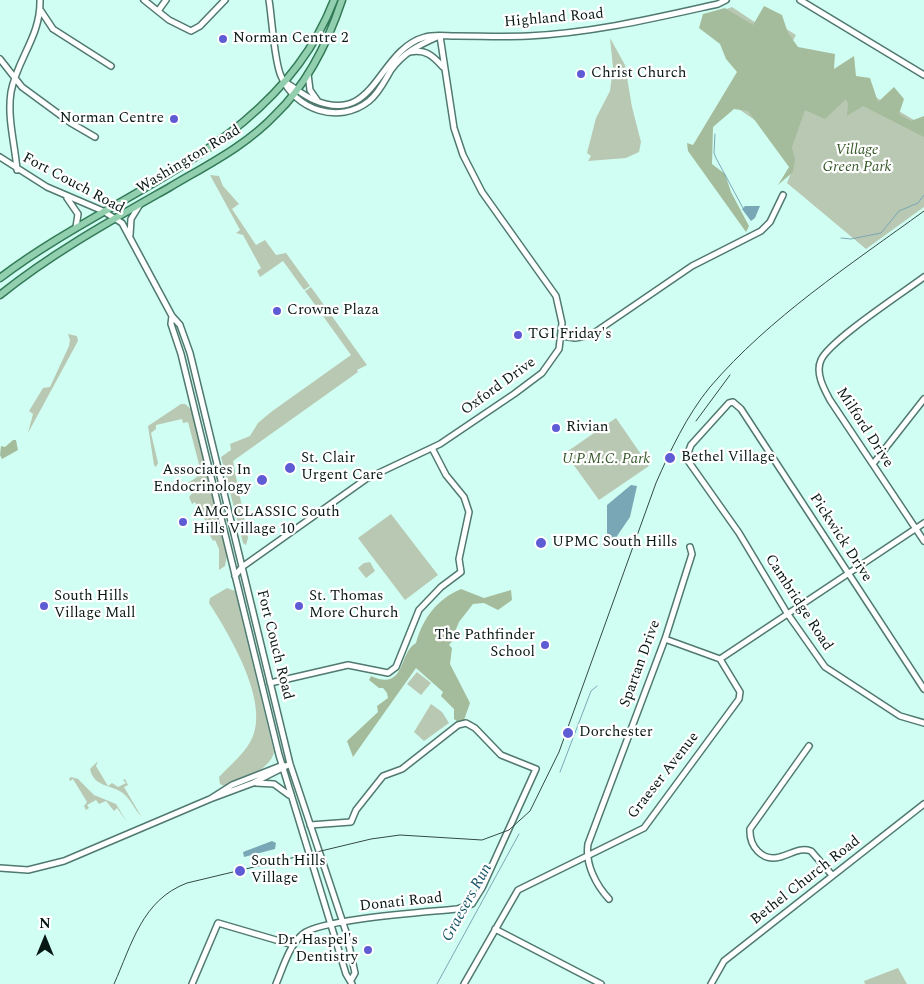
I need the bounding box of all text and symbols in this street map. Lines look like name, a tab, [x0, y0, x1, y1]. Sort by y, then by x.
street label: Highland Road	[503, 6, 605, 32]
place label: Norman Centre 2	[233, 30, 348, 48]
marker: Norman Centre 2	[217, 33, 229, 45]
place label: Christ Church	[591, 65, 687, 83]
marker: Christ Church	[575, 68, 587, 80]
place label: Norman Centre	[60, 110, 164, 128]
marker: Norman Centre	[168, 113, 180, 125]
street label: Washington Road	[134, 122, 244, 198]
park label: Village Green Park	[822, 142, 892, 177]
street label: Fort Couch Road	[19, 150, 127, 218]
place label: Crowne Plaza	[287, 302, 379, 320]
marker: Crowne Plaza	[271, 305, 283, 317]
place label: TGI Friday's	[528, 326, 612, 344]
marker: TGI Friday's	[512, 329, 524, 341]
street label: Oxford Drive	[458, 354, 540, 420]
street label: Milford Drive	[832, 385, 896, 471]
place label: Rivian	[566, 419, 609, 437]
marker: Rivian	[550, 422, 562, 434]
place label: Bethel Village	[681, 449, 775, 467]
place label: St. Clair Urgent Care	[301, 450, 383, 485]
park label: U.P.M.C. Park	[562, 451, 650, 469]
marker: Bethel Village	[663, 451, 677, 465]
marker: St. Clair Urgent Care	[283, 461, 297, 475]
place label: Associates In Endocrinology	[153, 462, 251, 497]
marker: Associates In Endocrinology	[255, 473, 269, 487]
street label: Pickwick Drive	[805, 490, 875, 586]
place label: AMC CLASSIC South Hills Village 10	[193, 504, 340, 539]
marker: AMC CLASSIC South Hills Village 10	[177, 516, 189, 528]
place label: UPMC South Hills	[552, 534, 677, 552]
marker: UPMC South Hills	[534, 536, 548, 550]
street label: Cambridge Road	[760, 551, 836, 655]
place label: South Hills Village Mall	[54, 588, 135, 623]
street label: Fort Couch Road	[252, 588, 296, 702]
place label: St. Thomas More Church	[309, 588, 398, 623]
marker: South Hills Village Mall	[38, 600, 50, 612]
marker: St. Thomas More Church	[293, 600, 305, 612]
street label: Spartan Drive	[617, 618, 665, 710]
place label: The Pathfinder School	[434, 627, 535, 662]
marker: The Pathfinder School	[539, 639, 551, 651]
place label: Dorchester	[579, 724, 653, 742]
marker: Dorchester	[561, 726, 575, 740]
street label: Graeser Avenue	[625, 729, 703, 823]
street label: Bethel Church Road	[748, 833, 864, 929]
place label: South Hills Village	[251, 853, 326, 888]
water label: Graesers Run	[439, 861, 497, 945]
marker: South Hills Village	[233, 864, 247, 878]
street label: Donati Road	[359, 890, 443, 916]
text: N	[39, 913, 51, 934]
north arrow	[20, 914, 70, 964]
place label: Dr. Haspel's Dentistry	[277, 932, 358, 967]
marker: Dr. Haspel's Dentistry	[362, 944, 374, 956]

